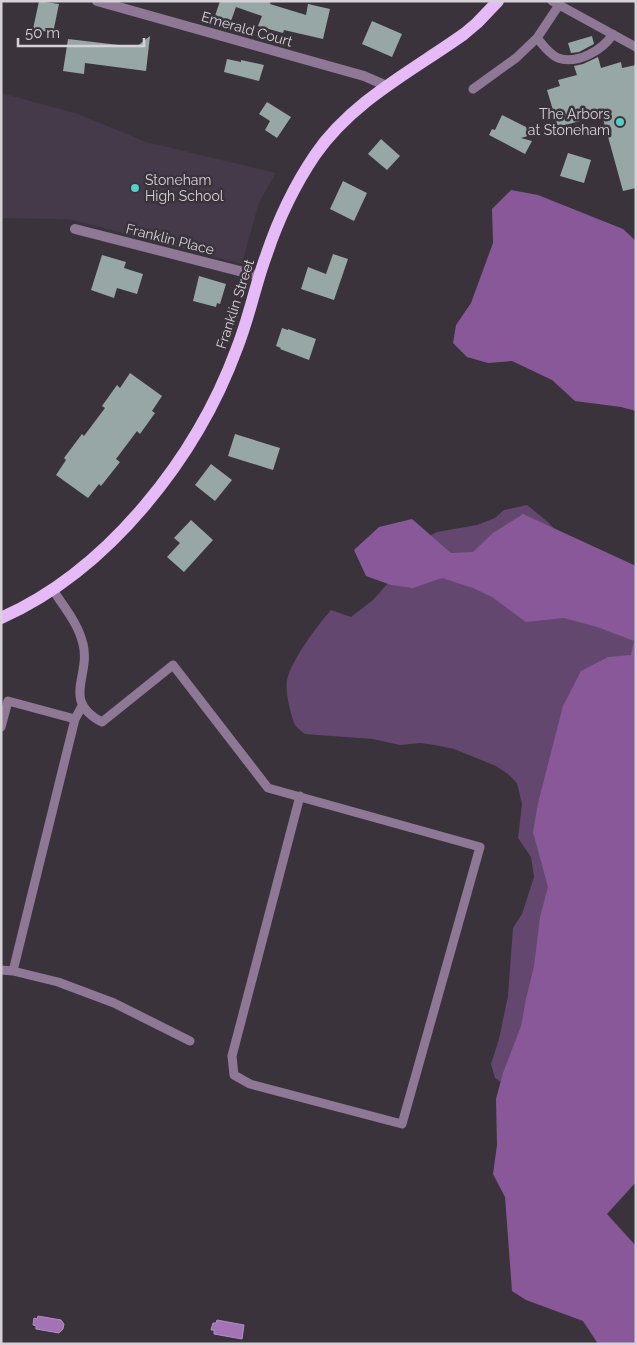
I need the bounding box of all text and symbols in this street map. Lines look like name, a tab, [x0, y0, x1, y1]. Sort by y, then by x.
street label: Emerald Court	[200, 8, 295, 50]
scale bar	[18, 15, 144, 47]
text: 50 m	[25, 24, 60, 42]
place label: The Arbors at Stoneham	[528, 106, 610, 138]
marker: The Arbors at Stoneham	[614, 116, 626, 128]
place label: Stoneham High School	[145, 172, 224, 204]
marker: Stoneham High School	[129, 182, 141, 194]
street label: Franklin Place	[124, 220, 216, 258]
street label: Franklin Street	[213, 257, 257, 351]

